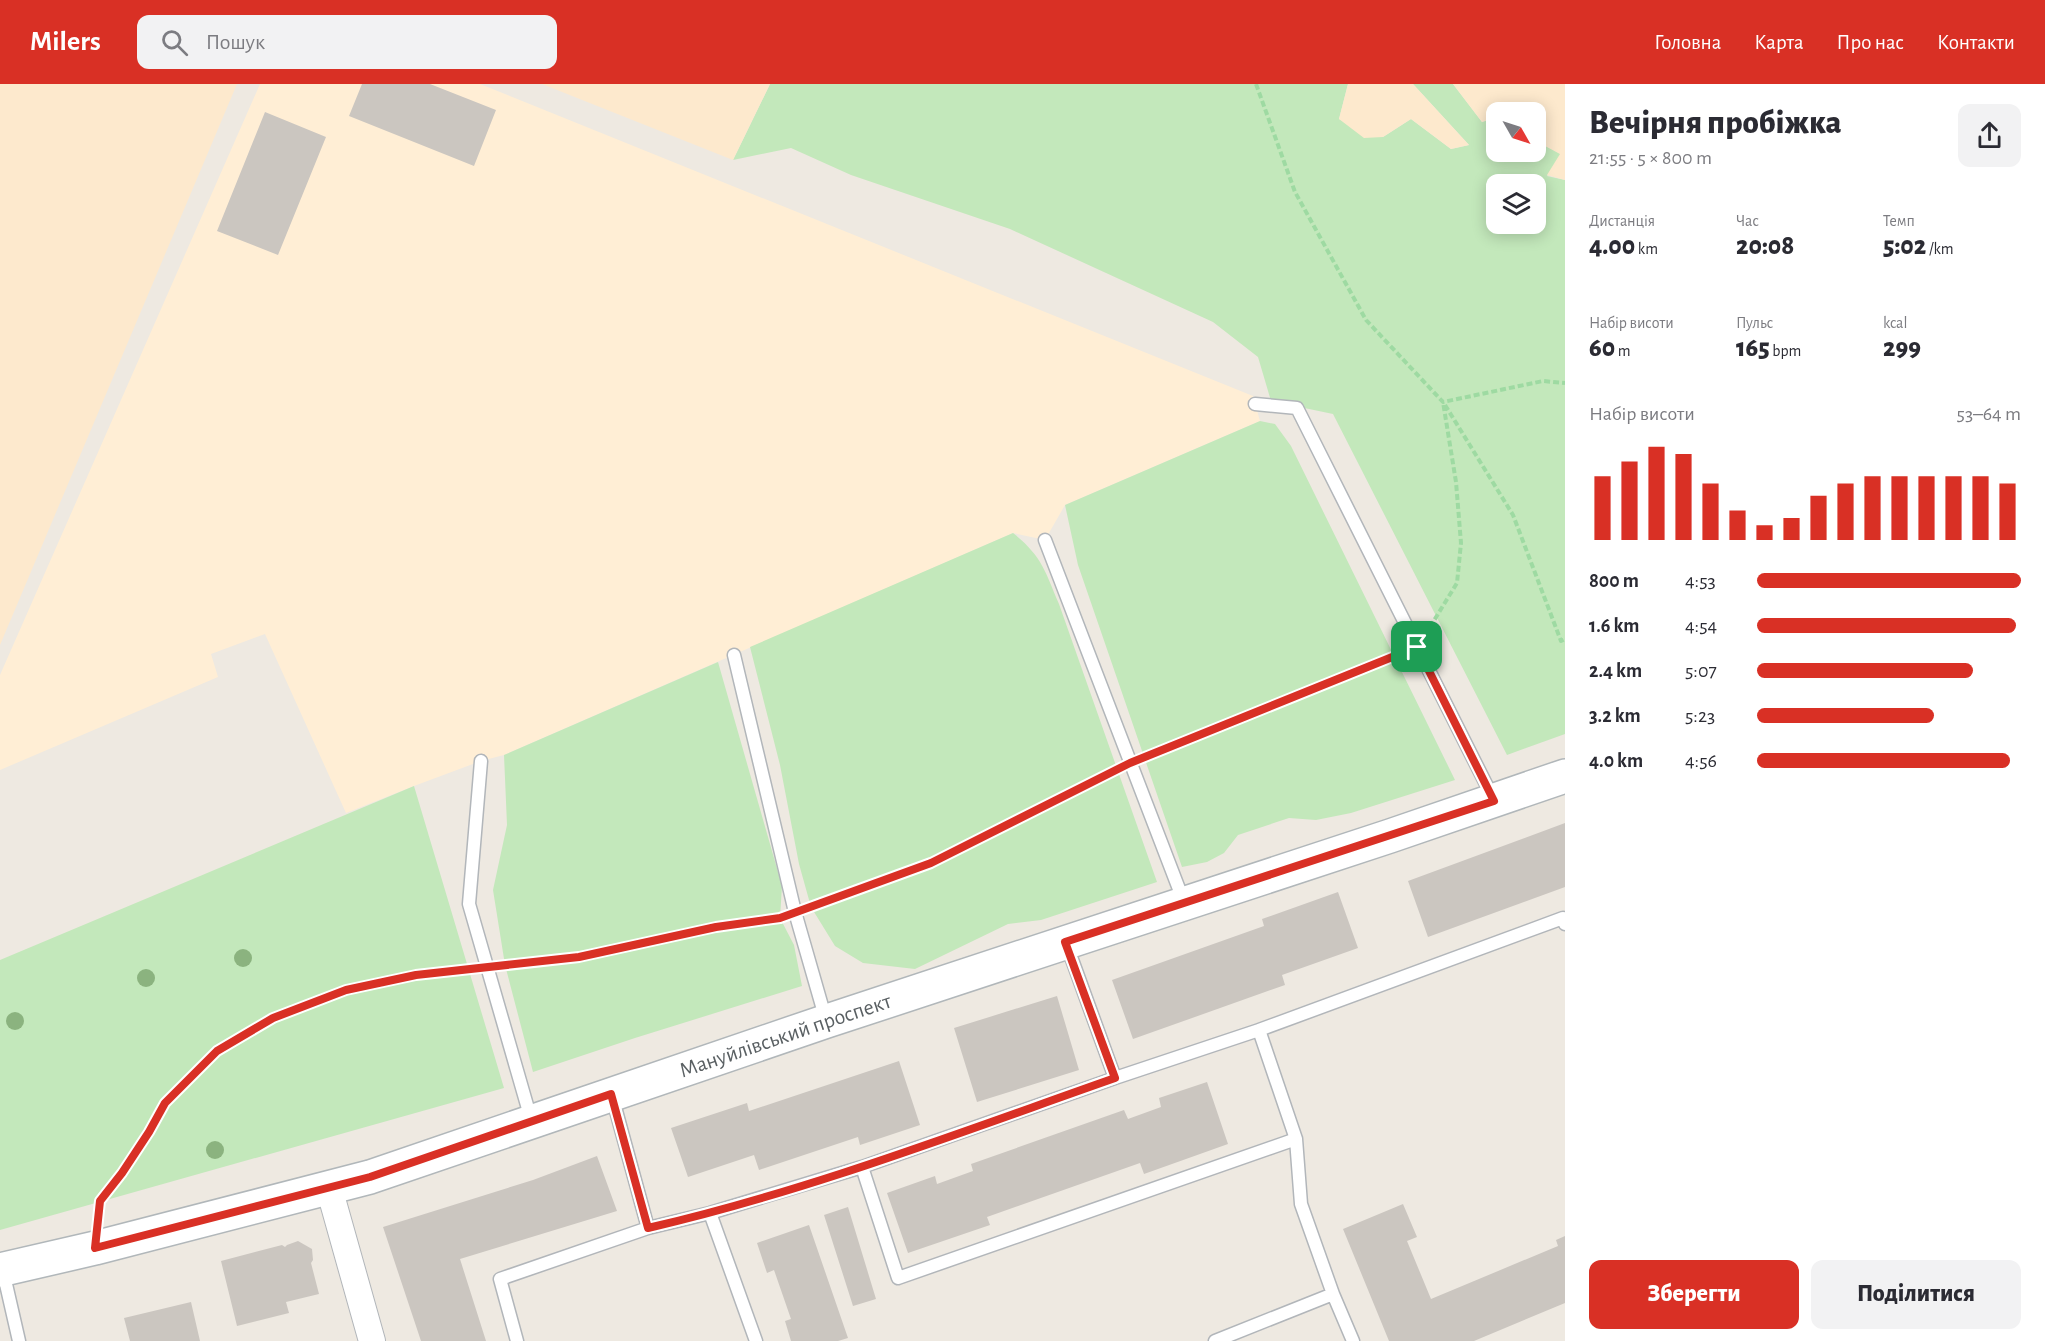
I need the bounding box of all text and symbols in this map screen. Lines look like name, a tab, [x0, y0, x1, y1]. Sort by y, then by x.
search box	[137, 15, 557, 69]
icon: search	[158, 26, 191, 59]
text: Milers	[30, 28, 101, 56]
text: Пошук	[206, 31, 265, 53]
text: Головна	[1654, 32, 1721, 53]
text: Карта	[1754, 32, 1804, 53]
text: Про нас	[1837, 32, 1904, 53]
text: Контакти	[1937, 32, 2015, 53]
north arrow	[1486, 102, 1546, 162]
map controls	[1486, 102, 1546, 234]
button: share	[1958, 104, 2021, 167]
text: Вечірня пробіжка	[1589, 107, 1841, 140]
text: 21:55 · 5 × 800 m	[1589, 148, 1712, 168]
button: layers	[1486, 174, 1546, 234]
text: Дистанція	[1589, 213, 1655, 229]
text: Час	[1736, 213, 1759, 229]
text: Темп	[1883, 213, 1915, 229]
text: 4.00	[1589, 233, 1635, 259]
text: 20:08	[1736, 233, 1794, 259]
text: 5:02	[1883, 233, 1926, 259]
text: km	[1635, 241, 1658, 257]
text: /km	[1926, 241, 1954, 257]
text: Набір висоти	[1589, 315, 1674, 331]
text: Пульс	[1736, 315, 1773, 331]
text: kcal	[1883, 315, 1907, 331]
text: 60	[1589, 335, 1615, 361]
text: 165	[1736, 335, 1770, 361]
text: 299	[1883, 335, 1921, 361]
text: m	[1615, 343, 1631, 359]
text: bpm	[1770, 343, 1801, 359]
text: Набір висоти	[1589, 404, 1695, 424]
text: 53–64 m	[1957, 404, 2021, 424]
text: 800 m	[1589, 571, 1639, 591]
text: 4:53	[1685, 571, 1716, 591]
text: 1.6 km	[1589, 616, 1640, 636]
text: 4:54	[1685, 616, 1717, 636]
pin	[1391, 621, 1442, 672]
icon: arrive	[1400, 630, 1433, 663]
text: 2.4 km	[1589, 661, 1642, 681]
text: 5:07	[1685, 661, 1717, 681]
text: 3.2 km	[1589, 706, 1641, 726]
text: 5:23	[1685, 706, 1715, 726]
text: 4.0 km	[1589, 751, 1643, 771]
text: 4:56	[1685, 751, 1717, 771]
street label: Мануйлівський проспект	[676, 989, 895, 1082]
button: Зберегти	[1589, 1260, 1799, 1329]
button: Поділитися	[1811, 1260, 2021, 1329]

